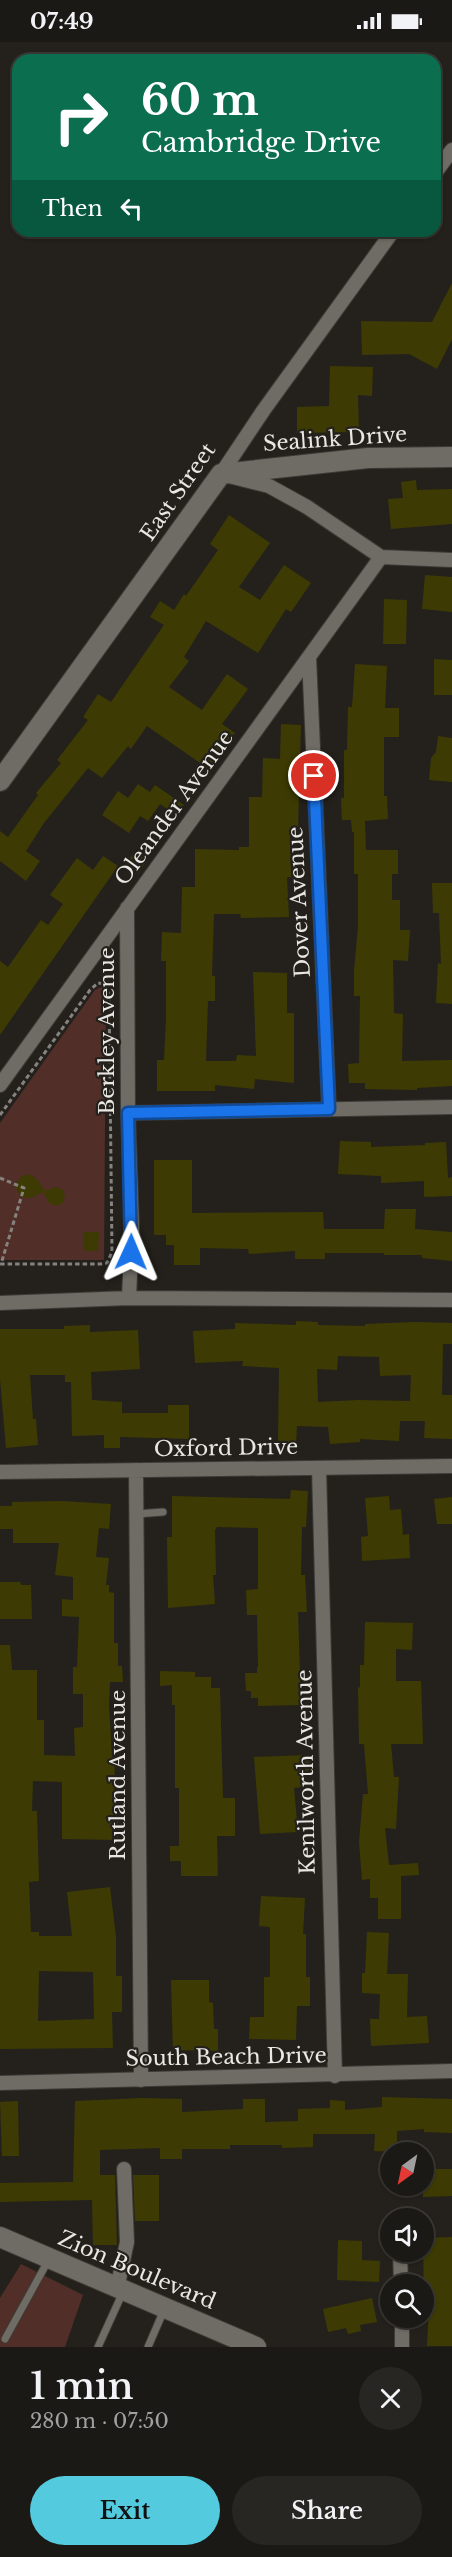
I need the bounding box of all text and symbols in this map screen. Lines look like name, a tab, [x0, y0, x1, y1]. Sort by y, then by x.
text: 07:49	[30, 8, 94, 35]
text: 60 m	[141, 74, 259, 126]
icon: right	[42, 78, 120, 156]
text: Cambridge Drive	[141, 126, 381, 159]
icon: left	[115, 192, 148, 225]
text: Then	[42, 195, 103, 222]
street label: Sealink Drive	[262, 421, 408, 457]
street label: East Street	[135, 438, 221, 546]
street label: Oleander Avenue	[109, 725, 239, 891]
pin	[288, 750, 339, 801]
icon: arrive	[297, 759, 330, 792]
street label: Dover Avenue	[282, 826, 316, 978]
street label: Berkley Avenue	[94, 947, 120, 1115]
position arrow	[99, 1220, 163, 1284]
street label: Oxford Drive	[154, 1434, 298, 1462]
street label: Kenilworth Avenue	[291, 1669, 321, 1875]
street label: Rutland Avenue	[105, 1690, 131, 1860]
street label: South Beach Drive	[125, 2042, 327, 2072]
north arrow	[380, 2142, 434, 2196]
map controls	[380, 2142, 434, 2328]
button: sound	[380, 2208, 434, 2262]
street label: Zion Boulevard	[54, 2225, 220, 2315]
button: search	[380, 2274, 434, 2328]
text: 1 min	[30, 2364, 134, 2409]
button: close	[359, 2367, 422, 2430]
text: 280 m · 07:50	[30, 2409, 169, 2433]
button: Exit	[30, 2476, 220, 2545]
button: Share	[232, 2476, 422, 2545]

